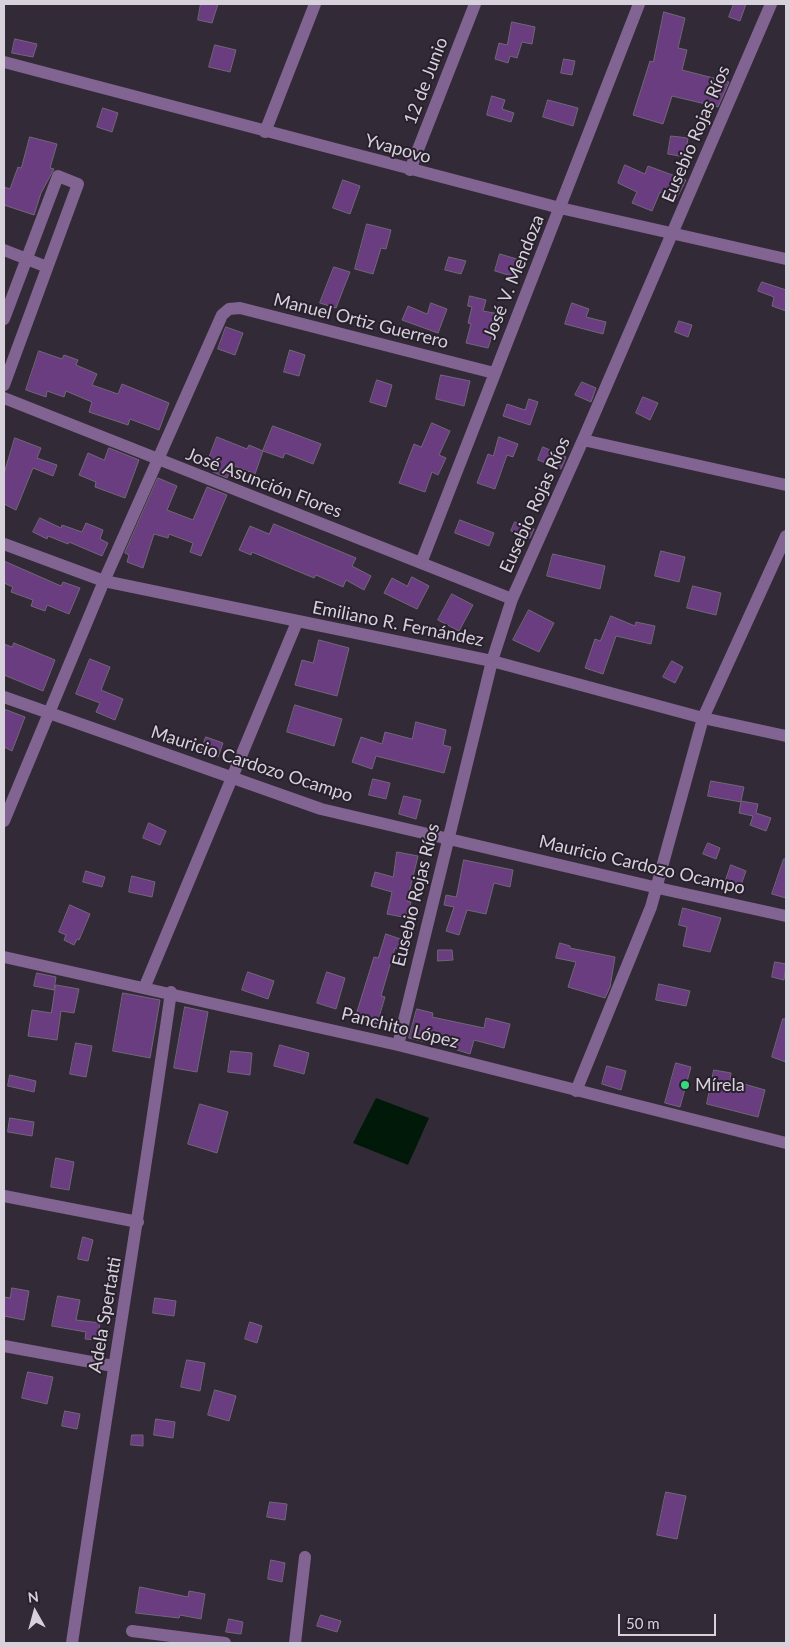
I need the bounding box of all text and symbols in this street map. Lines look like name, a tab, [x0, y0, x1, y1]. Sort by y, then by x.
street label: 12 de Junio	[399, 34, 453, 128]
street label: Eusebio Rojas Ríos	[657, 62, 735, 206]
street label: Yvapovo	[363, 130, 433, 168]
street label: José V. Mendoza	[479, 212, 549, 342]
street label: Manuel Ortiz Guerrero	[271, 289, 451, 353]
street label: Eusebio Rojas Ríos	[495, 434, 575, 576]
street label: José Asunción Flores	[183, 443, 345, 523]
street label: Emiliano R. Fernández	[311, 597, 485, 651]
street label: Mauricio Cardozo Ocampo	[148, 721, 356, 807]
street label: Eusebio Rojas Ríos	[388, 821, 444, 969]
street label: Mauricio Cardozo Ocampo	[537, 831, 747, 899]
street label: Panchito López	[339, 1003, 461, 1053]
place label: Mírela	[695, 1074, 745, 1096]
marker: Mírela	[679, 1079, 691, 1091]
street label: Adela Spertatti	[84, 1255, 126, 1375]
north arrow	[10, 1587, 60, 1637]
text: N	[27, 1588, 39, 1606]
scale bar	[620, 1604, 718, 1636]
text: 50 m	[626, 1614, 660, 1632]

